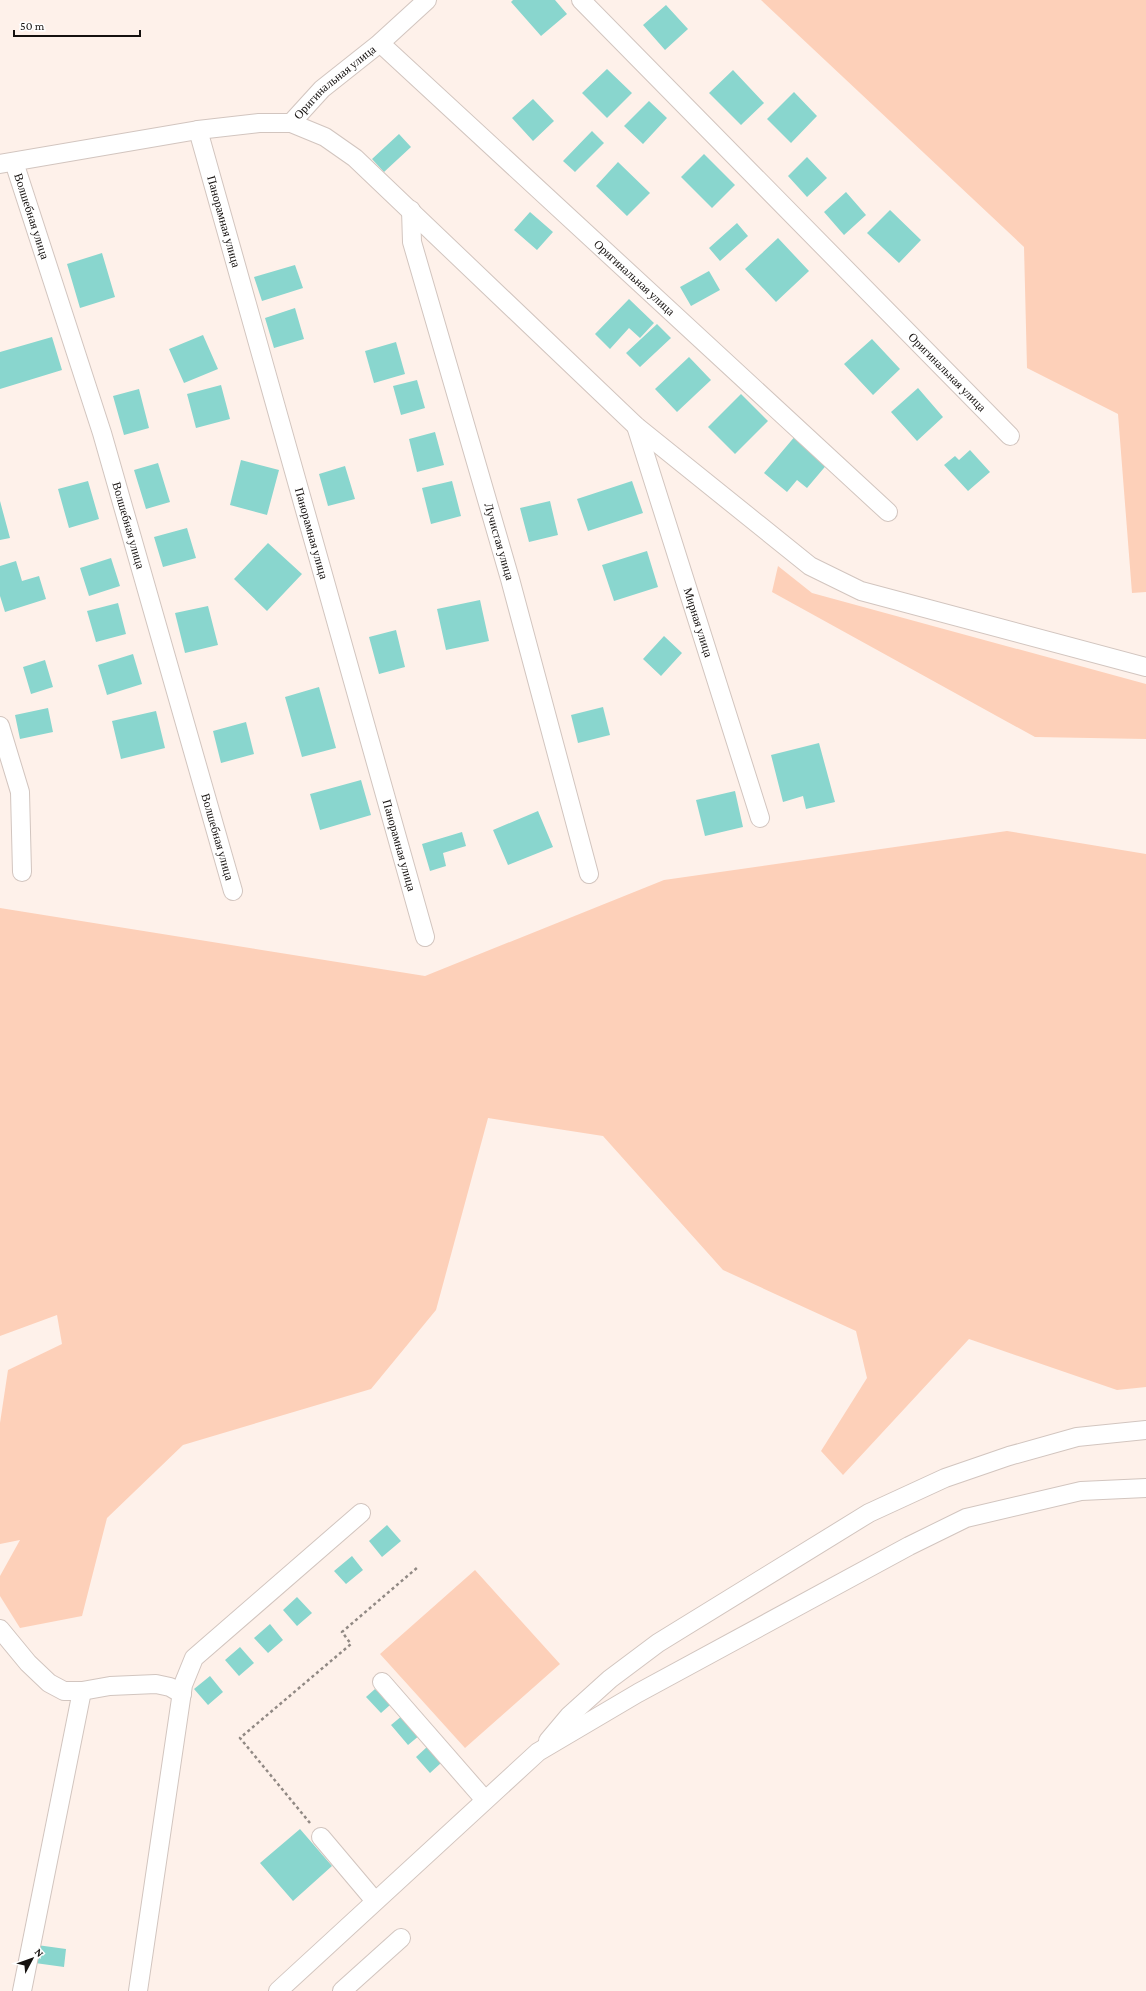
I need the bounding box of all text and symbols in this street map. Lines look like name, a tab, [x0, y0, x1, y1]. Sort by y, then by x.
scale bar	[14, 12, 140, 38]
text: 50 m	[20, 19, 45, 33]
street label: Оригинальная улица	[291, 42, 379, 122]
street label: Волшебная улица	[11, 171, 52, 262]
street label: Панорамная улица	[204, 174, 243, 269]
street label: Оригинальная улица	[591, 237, 678, 319]
street label: Оригинальная улица	[905, 330, 989, 415]
street label: Волшебная улица	[109, 480, 148, 571]
street label: Панорамная улица	[292, 486, 331, 581]
street label: Лучистая улица	[481, 501, 517, 582]
street label: Мирная улица	[681, 586, 716, 660]
street label: Волшебная улица	[198, 792, 237, 883]
street label: Панорамная улица	[380, 798, 419, 893]
north arrow	[12, 1939, 52, 1979]
text: N	[33, 1946, 47, 1960]

